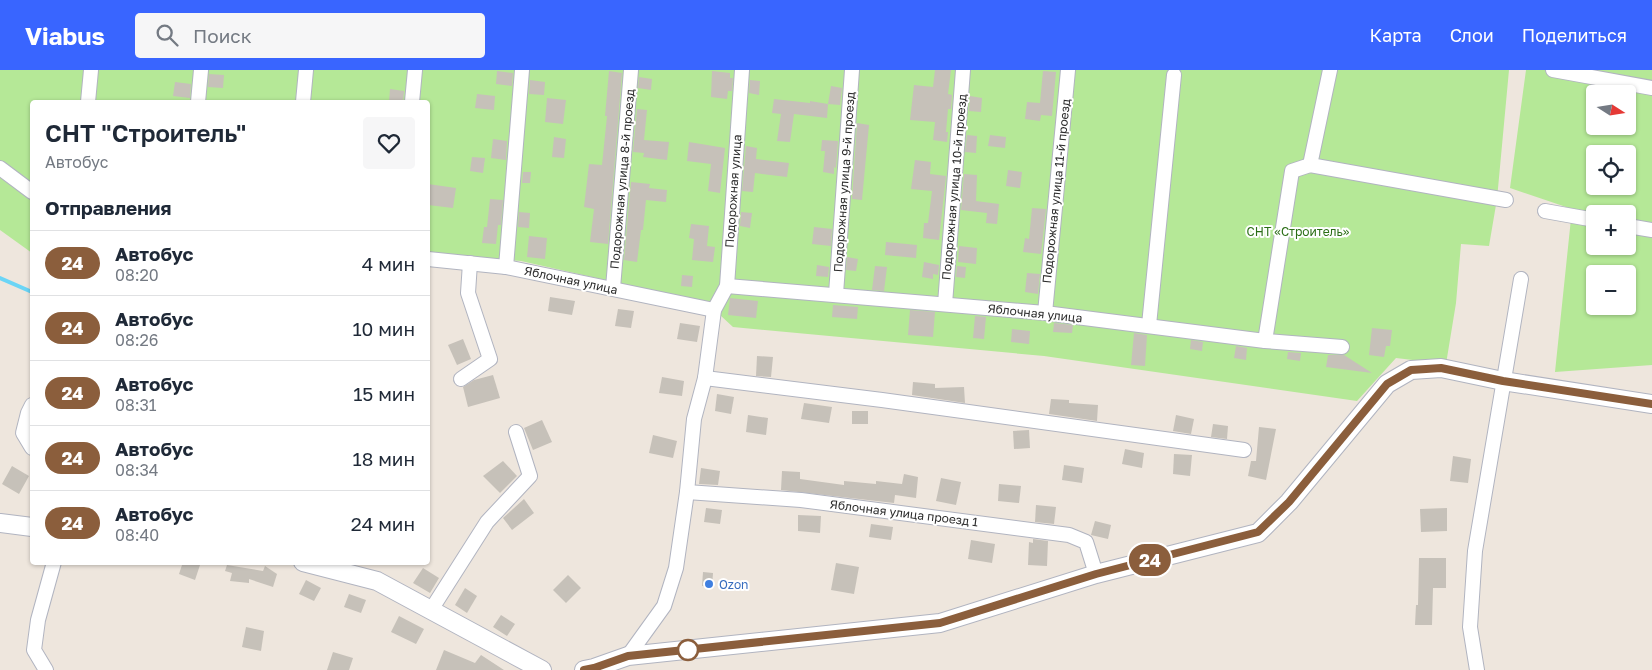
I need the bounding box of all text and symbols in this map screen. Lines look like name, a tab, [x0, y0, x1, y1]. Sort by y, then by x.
search box	[135, 13, 485, 58]
text: Viabus	[25, 21, 105, 50]
icon: search	[153, 21, 181, 49]
text: Поиск	[193, 24, 252, 47]
text: Карта	[1370, 24, 1422, 46]
text: Слои	[1450, 24, 1494, 46]
text: Поделиться	[1522, 24, 1627, 46]
north arrow	[1586, 85, 1636, 135]
map controls	[1586, 85, 1636, 315]
street label: Подорожная улица 8-й проезд	[607, 88, 637, 270]
street label: Подорожная улица 9-й проезд	[830, 91, 858, 273]
street label: Подорожная улица 10-й проезд	[938, 93, 970, 281]
street label: Подорожная улица 11-й проезд	[1039, 98, 1073, 284]
button: heart	[363, 117, 415, 169]
text: СНТ "Строитель"	[45, 118, 246, 147]
street label: Подорожная улица	[722, 134, 744, 248]
button: locate	[1586, 145, 1636, 195]
text: Автобус	[45, 152, 108, 172]
text: Отправления	[45, 196, 171, 219]
button: +	[1586, 205, 1636, 255]
park label: СНТ «Строитель»	[1247, 224, 1350, 239]
text: Автобус	[115, 242, 193, 265]
text: 24	[61, 252, 84, 274]
text: 4 мин	[362, 252, 415, 275]
street label: Яблочная улица	[523, 263, 619, 297]
text: 08:20	[115, 265, 159, 285]
button: −	[1586, 265, 1636, 315]
street label: Яблочная улица	[987, 301, 1083, 325]
text: Автобус	[115, 307, 193, 330]
text: 24	[61, 317, 84, 339]
text: 10 мин	[352, 317, 415, 340]
text: 08:26	[115, 330, 158, 350]
text: Автобус	[115, 372, 193, 395]
text: 24	[61, 382, 84, 404]
text: 15 мин	[353, 382, 415, 405]
text: 08:31	[115, 395, 157, 415]
text: Автобус	[115, 437, 193, 460]
text: 24	[61, 447, 84, 469]
text: 18 мин	[353, 447, 415, 470]
text: 08:34	[115, 460, 159, 480]
street label: Яблочная улица проезд 1	[829, 496, 979, 530]
text: Автобус	[115, 502, 193, 525]
text: 24	[61, 512, 84, 534]
text: 24 мин	[351, 512, 415, 535]
text: 08:40	[115, 525, 159, 545]
line badge: 24	[1128, 544, 1172, 576]
text: 24	[1139, 549, 1161, 571]
place label: Ozon	[719, 577, 748, 592]
marker: Ozon	[703, 578, 715, 590]
unlabelled marker	[677, 639, 699, 661]

